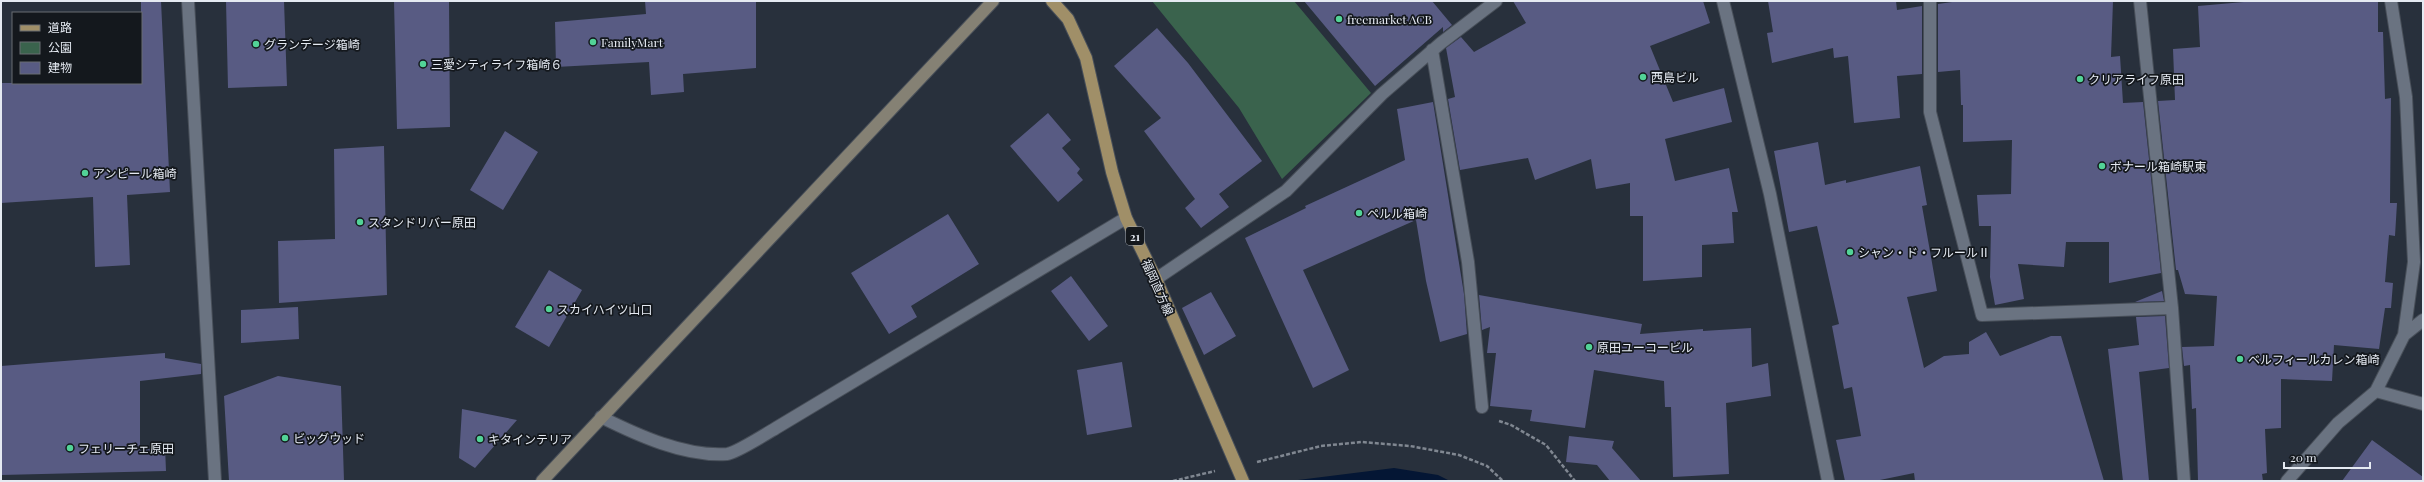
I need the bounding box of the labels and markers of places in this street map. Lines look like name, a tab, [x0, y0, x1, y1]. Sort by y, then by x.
place label: freemarket ACB	[1347, 11, 1432, 27]
marker: freemarket ACB	[1334, 14, 1344, 24]
place label: FamilyMart	[601, 34, 664, 50]
place label: グランデージ箱崎	[264, 36, 360, 52]
marker: FamilyMart	[588, 37, 598, 47]
marker: グランデージ箱崎	[251, 39, 261, 49]
place label: 三愛シティライフ箱崎６	[431, 56, 562, 72]
marker: 三愛シティライフ箱崎６	[418, 59, 428, 69]
place label: 西島ビル	[1651, 69, 1699, 85]
place label: クリアライフ原田	[2088, 71, 2184, 87]
marker: 西島ビル	[1638, 72, 1648, 82]
marker: クリアライフ原田	[2075, 74, 2085, 84]
place label: ボナール箱崎駅東	[2110, 158, 2206, 174]
marker: ボナール箱崎駅東	[2097, 161, 2107, 171]
place label: アンピール箱崎	[93, 165, 177, 181]
marker: アンピール箱崎	[80, 168, 90, 178]
place label: ペルル箱崎	[1367, 205, 1427, 221]
marker: ペルル箱崎	[1354, 208, 1364, 218]
place label: スタンドリバー原田	[368, 214, 476, 230]
marker: スタンドリバー原田	[355, 217, 365, 227]
place label: シャン・ド・フルールⅡ	[1858, 244, 1990, 260]
marker: シャン・ド・フルールⅡ	[1845, 247, 1855, 257]
place label: スカイハイツ山口	[557, 301, 653, 317]
marker: スカイハイツ山口	[544, 304, 554, 314]
place label: 原田ユーコービル	[1597, 339, 1693, 355]
marker: 原田ユーコービル	[1584, 342, 1594, 352]
place label: ベルフィールカレン箱崎	[2248, 351, 2379, 367]
marker: ベルフィールカレン箱崎	[2235, 354, 2245, 364]
place label: ビッグウッド	[293, 430, 365, 446]
place label: キタインテリア	[488, 431, 572, 447]
marker: ビッグウッド	[280, 433, 290, 443]
marker: キタインテリア	[475, 434, 485, 444]
place label: フェリーチェ原田	[78, 440, 174, 456]
marker: フェリーチェ原田	[65, 443, 75, 453]

